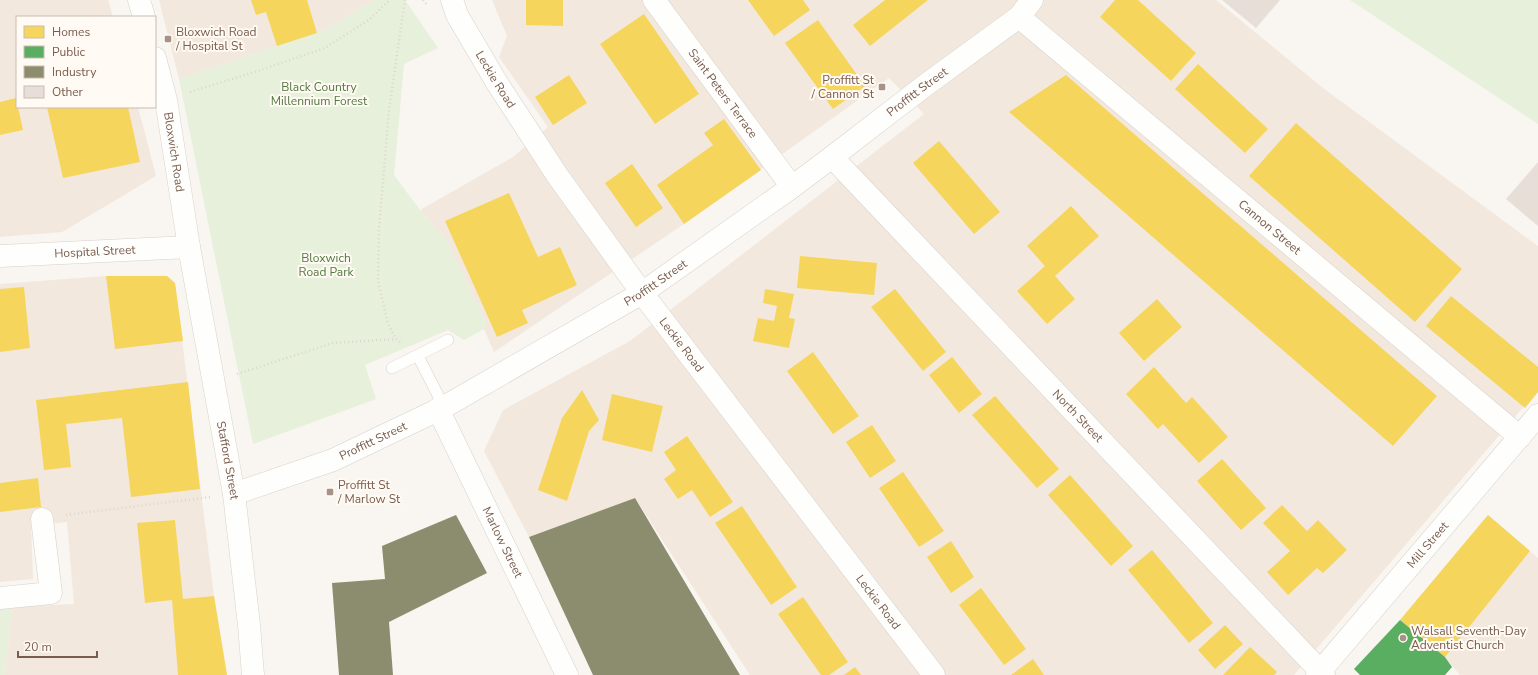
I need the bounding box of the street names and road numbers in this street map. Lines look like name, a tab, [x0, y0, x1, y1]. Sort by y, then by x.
street label: Saint Peters Terrace	[685, 45, 761, 141]
street label: Leckie Road	[472, 48, 519, 111]
street label: Proffitt Street	[883, 63, 952, 120]
street label: Bloxwich Road	[160, 111, 188, 193]
street label: Cannon Street	[1235, 196, 1305, 259]
street label: Hospital Street	[54, 242, 137, 261]
street label: Proffitt Street	[621, 255, 691, 310]
street label: Leckie Road	[655, 314, 707, 375]
street label: North Street	[1049, 386, 1107, 446]
street label: Proffitt Street	[337, 418, 410, 464]
street label: Stafford Street	[213, 420, 243, 501]
street label: Marlow Street	[479, 504, 527, 581]
street label: Mill Street	[1403, 518, 1453, 571]
street label: Leckie Road	[852, 572, 904, 633]

